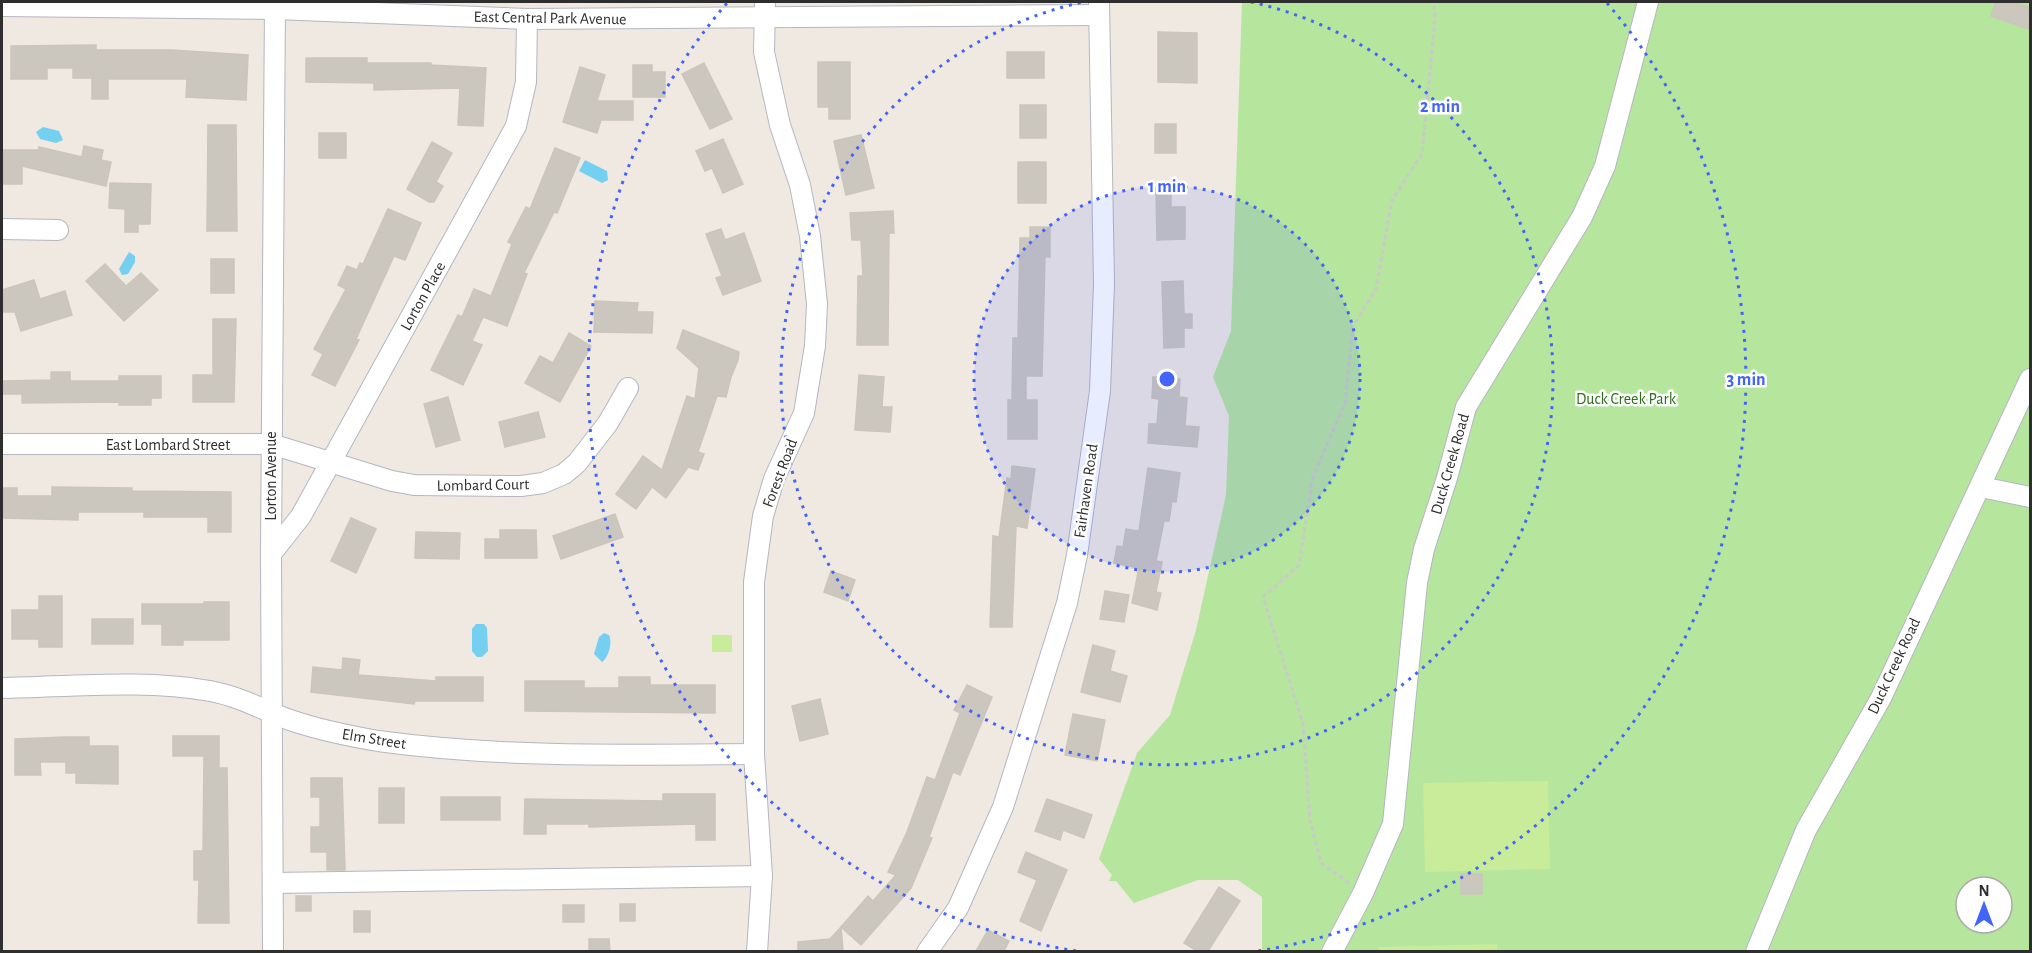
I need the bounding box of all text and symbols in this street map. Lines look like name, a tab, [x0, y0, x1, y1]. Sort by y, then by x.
street label: East Central Park Avenue	[473, 9, 627, 27]
text: 2 min	[1420, 98, 1460, 116]
text: 1 min	[1148, 178, 1186, 196]
street label: Lorton Place	[398, 259, 448, 333]
centre of rings	[1157, 369, 1177, 389]
text: 3 min	[1726, 371, 1766, 389]
park label: Duck Creek Park	[1576, 391, 1677, 407]
street label: Duck Creek Road	[1428, 412, 1472, 516]
street label: Lorton Avenue	[263, 431, 279, 521]
street label: Forest Road	[760, 436, 800, 510]
street label: East Lombard Street	[106, 437, 230, 453]
street label: Fairhaven Road	[1071, 443, 1101, 539]
street label: Lombard Court	[437, 476, 529, 494]
street label: Duck Creek Road	[1865, 615, 1923, 717]
street label: Elm Street	[341, 726, 407, 752]
north arrow	[1954, 875, 2014, 935]
text: N	[1978, 883, 1990, 899]

